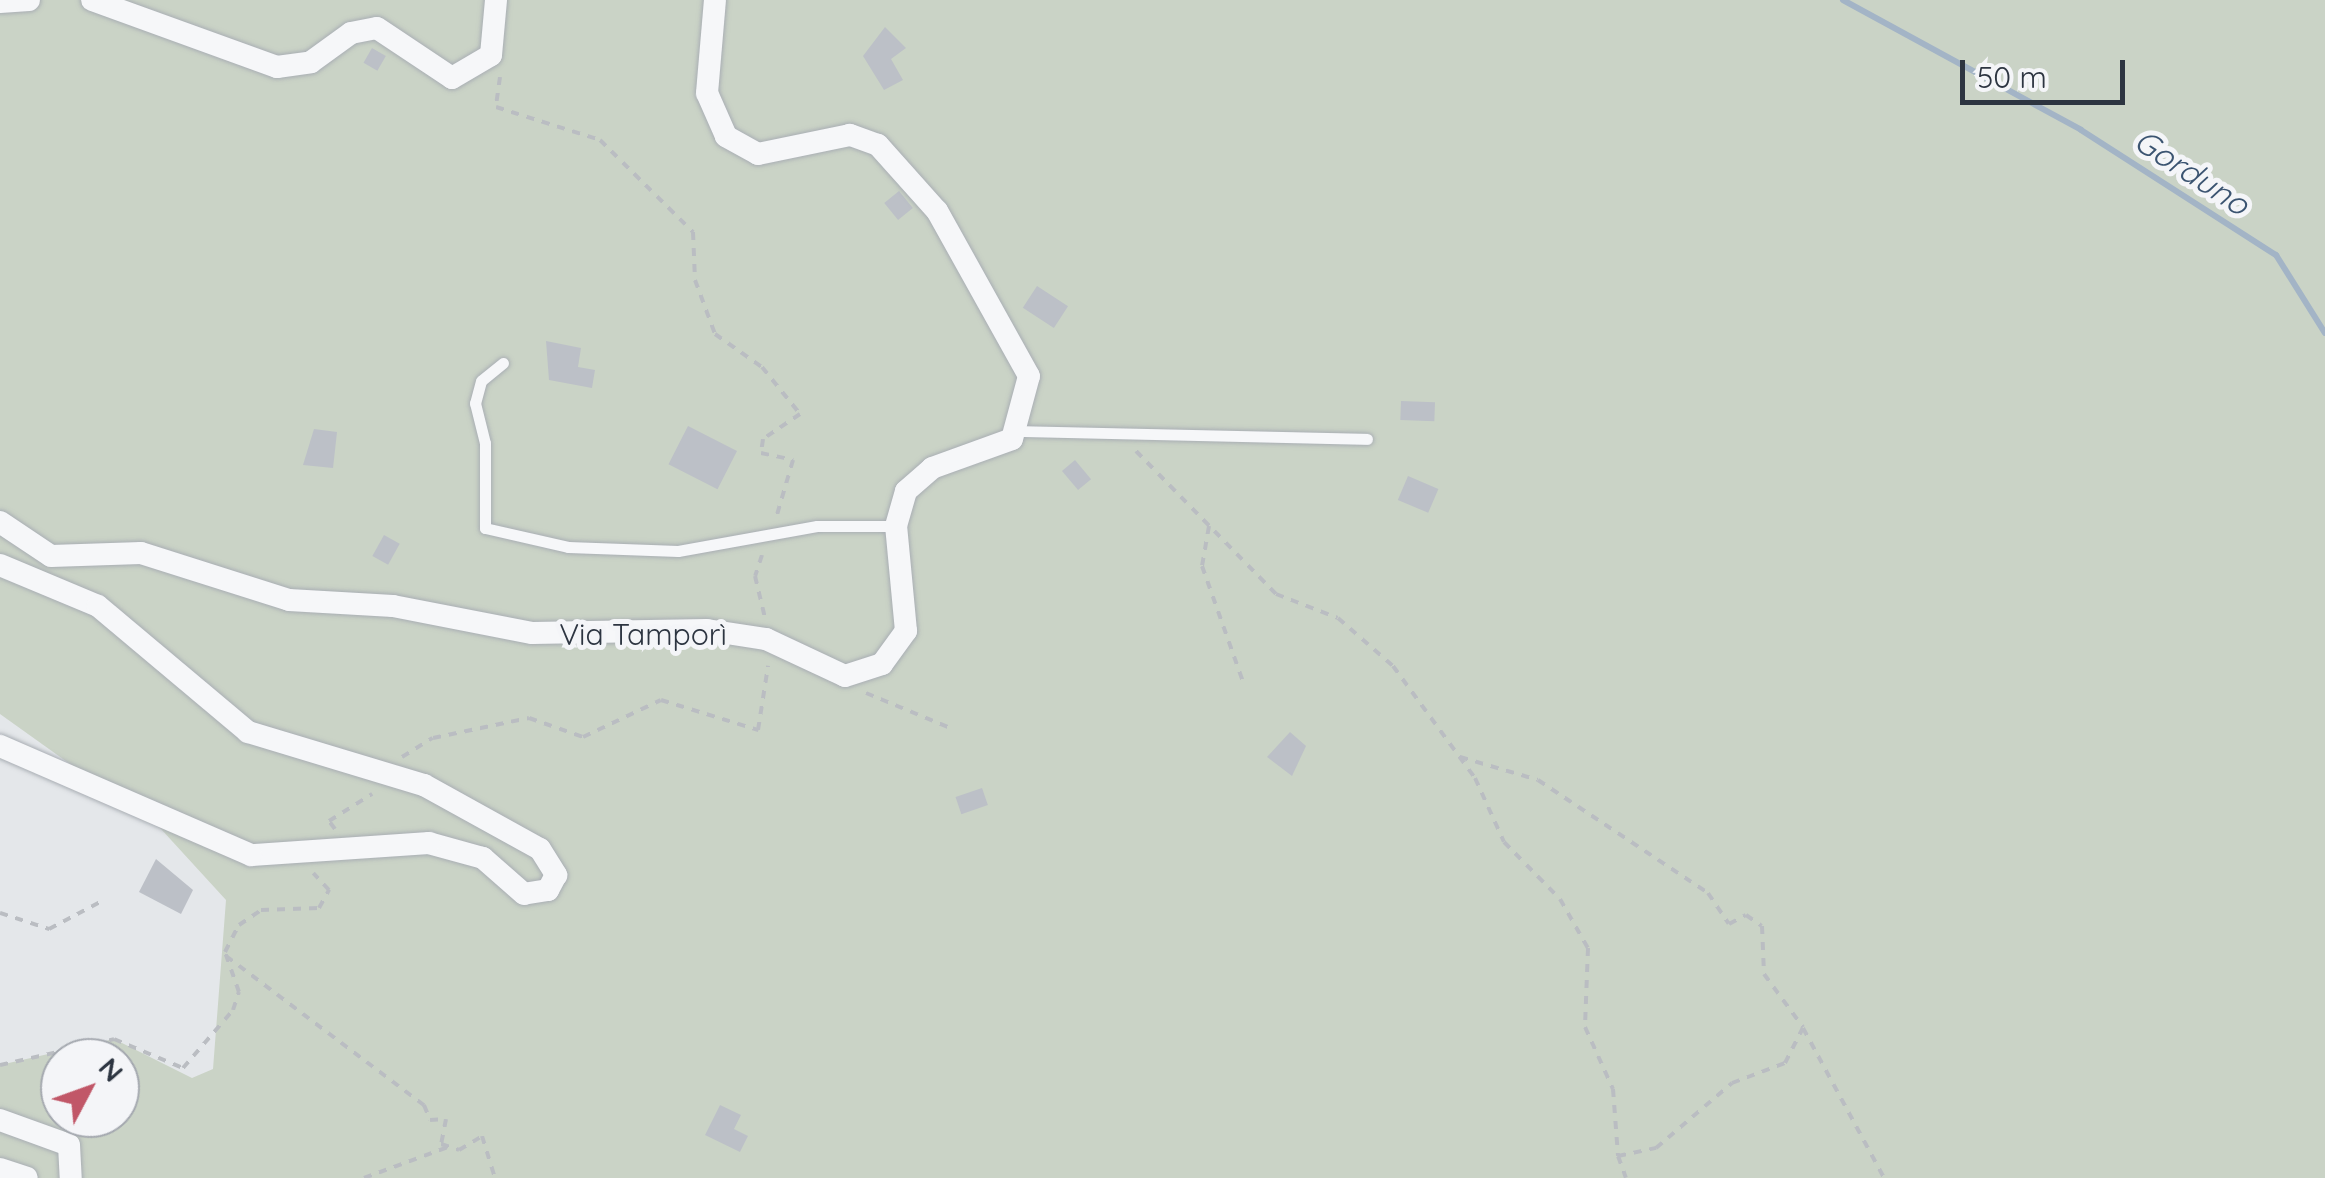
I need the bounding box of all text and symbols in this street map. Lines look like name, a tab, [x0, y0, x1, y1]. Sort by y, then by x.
scale bar	[1965, 40, 2130, 102]
text: 50 m	[1977, 58, 2047, 96]
water label: Gorduno	[2127, 121, 2257, 223]
street label: Via Tamporì	[559, 616, 727, 652]
north arrow	[40, 1038, 140, 1138]
text: N	[92, 1050, 131, 1089]

